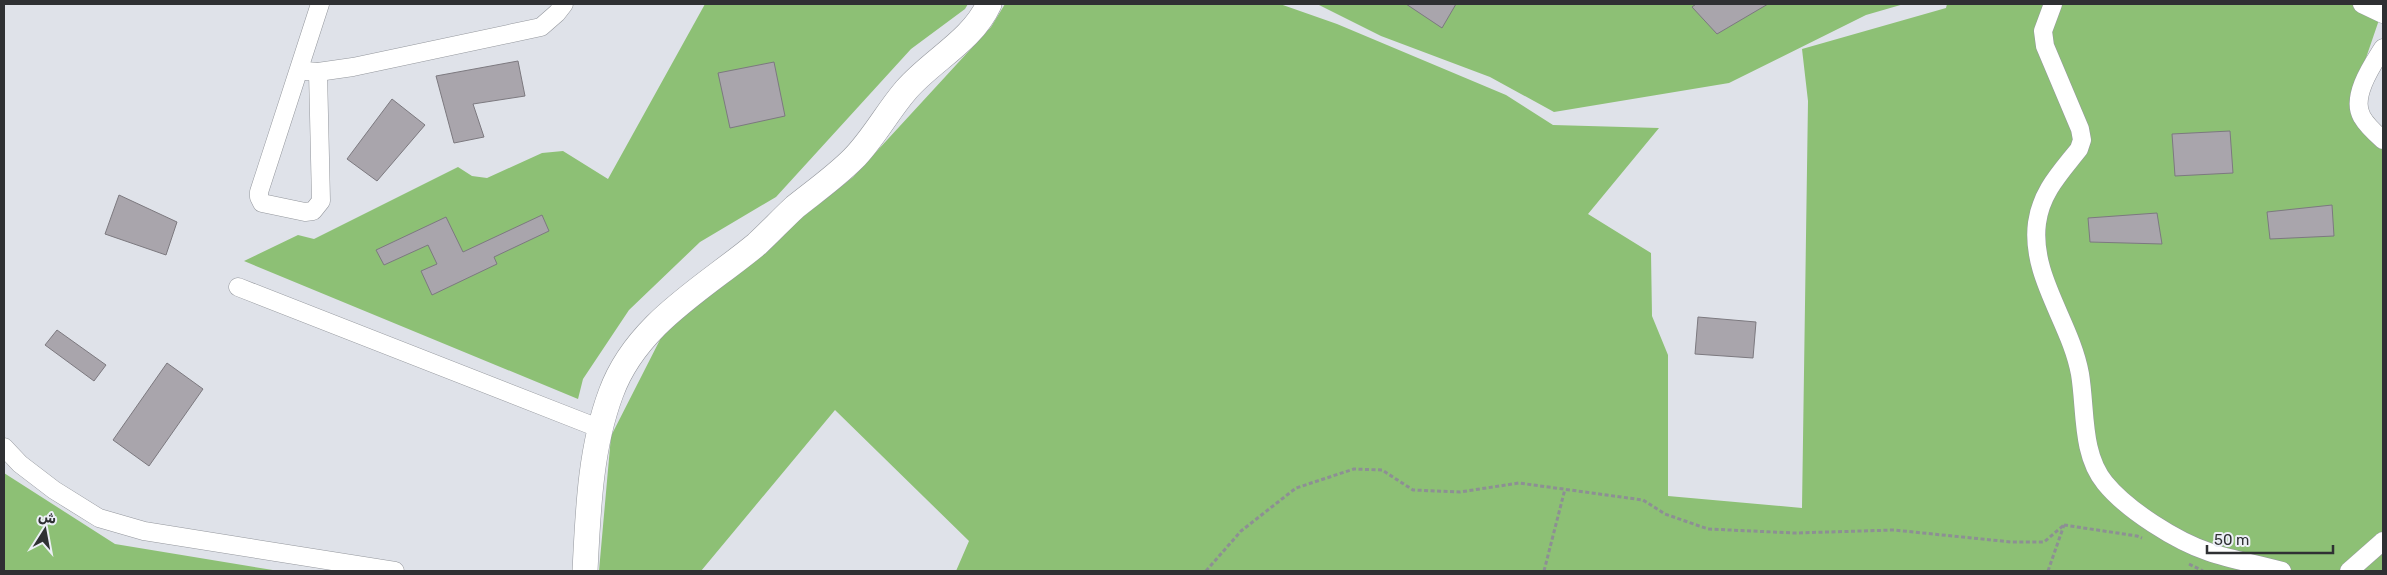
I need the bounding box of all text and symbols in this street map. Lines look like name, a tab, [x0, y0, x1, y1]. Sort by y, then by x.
north arrow	[20, 505, 70, 555]
text: ش	[37, 508, 58, 528]
scale bar	[2207, 522, 2333, 554]
text: 50 m	[2214, 531, 2249, 549]

